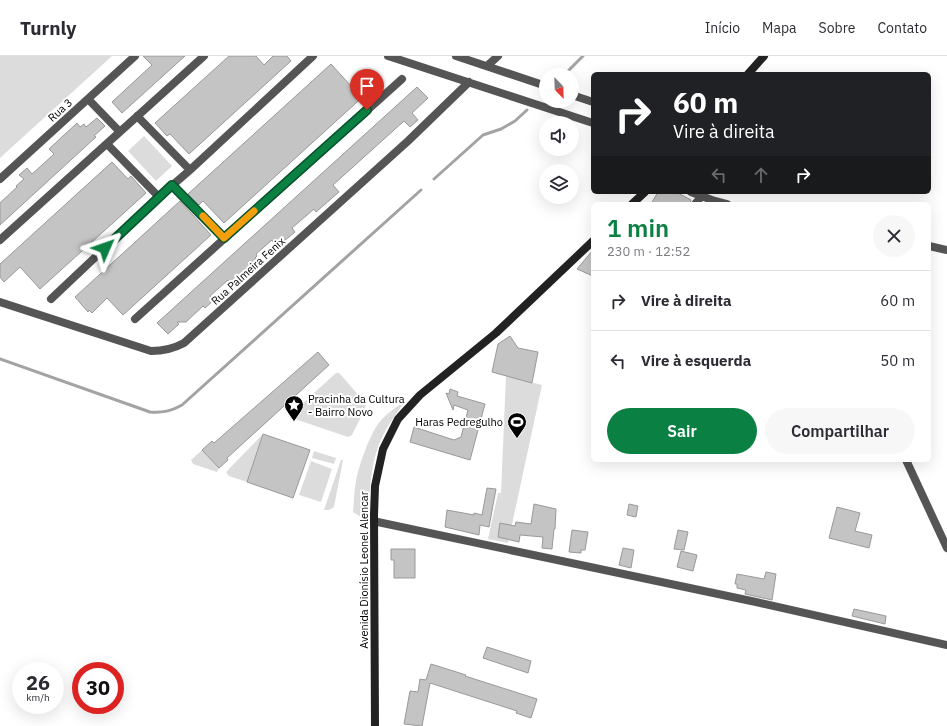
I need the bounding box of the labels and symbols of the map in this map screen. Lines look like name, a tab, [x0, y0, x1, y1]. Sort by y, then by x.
north arrow	[539, 68, 579, 108]
pin	[350, 69, 384, 110]
street label: Rua 3	[45, 95, 75, 125]
position arrow	[84, 227, 126, 269]
street label: Rua Palmeira Fenix	[208, 234, 288, 308]
place label: Pracinha da Cultura - Bairro Novo	[308, 392, 405, 419]
place icon: Pracinha da Cultura - Bairro Novo	[283, 394, 305, 422]
sports icon: Haras Pedregulho	[506, 411, 528, 439]
place label: Haras Pedregulho	[415, 415, 503, 429]
street label: Avenida Dionísio Leonel Alencar	[357, 491, 371, 649]
speed limit sign: 30	[72, 662, 124, 714]

